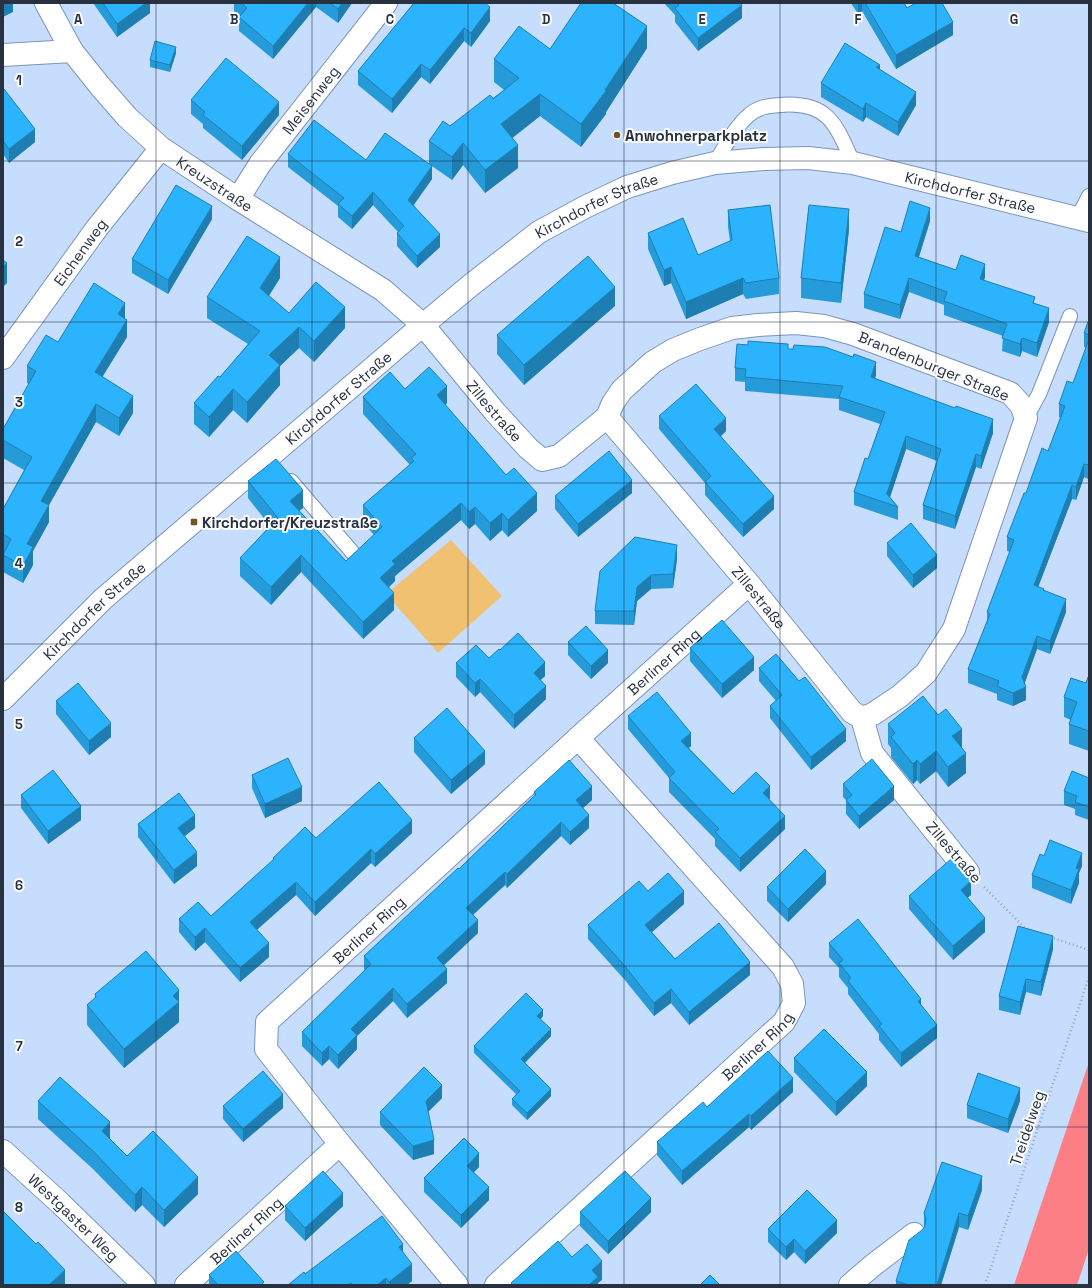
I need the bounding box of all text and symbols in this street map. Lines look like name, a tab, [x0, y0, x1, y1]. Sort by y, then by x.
text: A	[74, 11, 83, 28]
text: B	[230, 11, 239, 28]
text: C	[386, 11, 394, 28]
text: D	[542, 11, 551, 28]
text: E	[698, 11, 706, 28]
text: F	[855, 11, 862, 28]
text: G	[1010, 11, 1018, 28]
street label: Meisenweg	[278, 62, 343, 138]
text: 1	[16, 72, 22, 89]
place label: Anwohnerparkplatz	[625, 126, 767, 145]
marker: Anwohnerparkplatz	[612, 130, 622, 140]
street label: Kreuzstraße	[173, 152, 257, 216]
street label: Kirchdorfer Straße	[903, 167, 1038, 217]
street label: Kirchdorfer Straße	[531, 168, 660, 242]
street label: Eichenweg	[49, 214, 111, 289]
text: 2	[15, 233, 23, 250]
street label: Brandenburger Straße	[856, 327, 1013, 405]
street label: Kirchdorfer Straße	[281, 347, 395, 449]
street label: Zillestraße	[463, 376, 527, 446]
text: 3	[15, 394, 23, 411]
place label: Kirchdorfer/Kreuzstraße	[202, 513, 378, 532]
marker: Kirchdorfer/Kreuzstraße	[189, 517, 199, 527]
text: 4	[15, 555, 23, 572]
street label: Kirchdorfer Straße	[39, 557, 149, 663]
street label: Zillestraße	[728, 562, 791, 633]
street label: Berliner Ring	[623, 624, 704, 699]
text: 5	[15, 716, 23, 733]
street label: Zillestraße	[922, 817, 986, 887]
text: 6	[15, 877, 23, 894]
street label: Berliner Ring	[328, 892, 409, 967]
street label: Berliner Ring	[717, 1009, 797, 1084]
text: 7	[15, 1038, 23, 1055]
street label: Treidelweg	[1005, 1088, 1049, 1168]
street label: Westgaster Weg	[24, 1169, 123, 1265]
street label: Berliner Ring	[206, 1192, 286, 1268]
text: 8	[15, 1199, 23, 1216]

